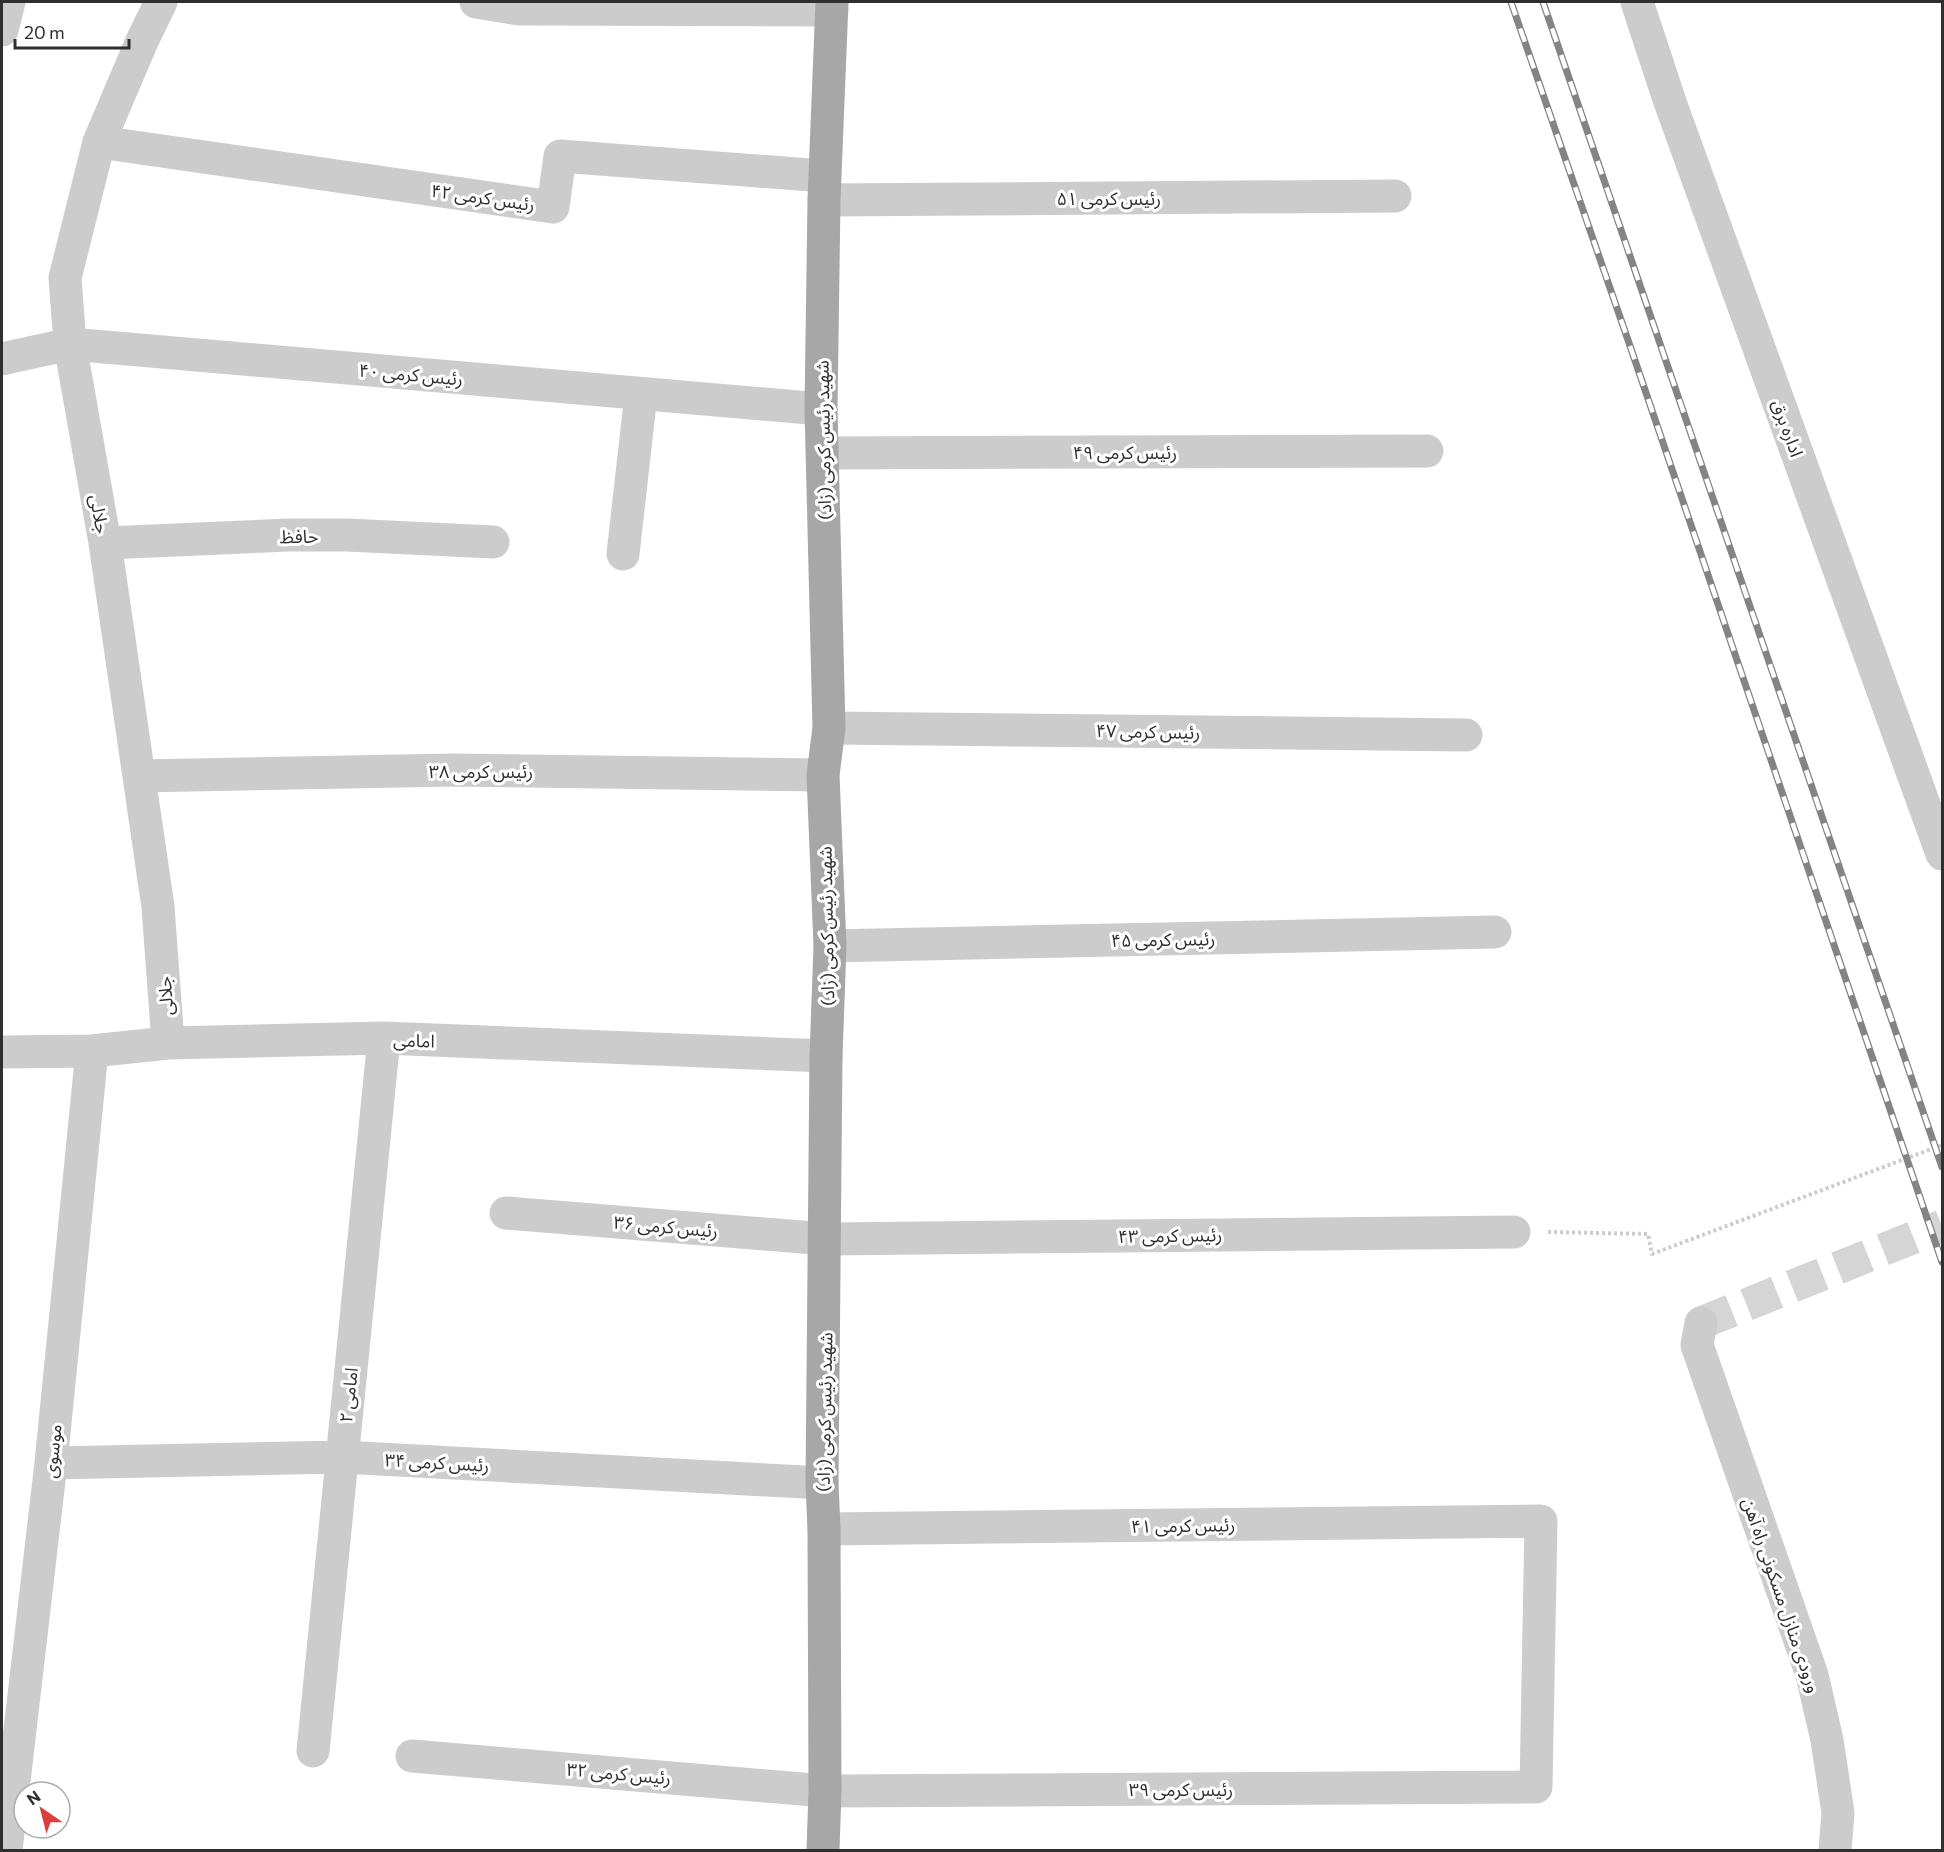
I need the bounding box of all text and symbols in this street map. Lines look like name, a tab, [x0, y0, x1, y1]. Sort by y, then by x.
scale bar	[15, 12, 129, 50]
text: 20 m	[24, 21, 65, 43]
street label: رئیس کرمی ۴۲	[430, 179, 536, 216]
street label: رئیس کرمی ۵۱	[1057, 187, 1161, 210]
street label: رئیس کرمی ۴۰	[358, 358, 464, 391]
street label: شهید رئیس کرمی (زاد)	[811, 360, 836, 520]
street label: اداره برق	[1767, 396, 1808, 460]
street label: رئیس کرمی ۴۹	[1073, 441, 1177, 464]
street label: جلالی	[85, 493, 114, 535]
street label: حافظ	[279, 525, 319, 547]
street label: رئیس کرمی ۴۷	[1096, 719, 1200, 744]
street label: رئیس کرمی ۳۸	[429, 760, 533, 783]
street label: شهید رئیس کرمی (زاد)	[814, 846, 839, 1006]
street label: رئیس کرمی ۴۵	[1111, 927, 1215, 952]
street label: جلالی	[153, 976, 178, 1016]
street label: امامی	[393, 1028, 435, 1053]
street label: رئیس کرمی ۳۶	[613, 1210, 719, 1243]
street label: رئیس کرمی ۴۳	[1118, 1223, 1222, 1248]
street label: شهید رئیس کرمی (زاد)	[812, 1332, 837, 1492]
street label: امامی ۲	[334, 1366, 363, 1424]
street label: موسوی	[38, 1423, 67, 1479]
street label: رئیس کرمی ۳۴	[384, 1448, 490, 1477]
street label: ورودی منازل مسکونی راه آهن	[1737, 1495, 1826, 1696]
street label: رئیس کرمی ۴۱	[1131, 1513, 1235, 1538]
street label: رئیس کرمی ۳۲	[566, 1757, 672, 1790]
street label: رئیس کرمی ۳۹	[1129, 1778, 1233, 1801]
north arrow	[12, 1780, 72, 1840]
text: N	[23, 1786, 43, 1809]

